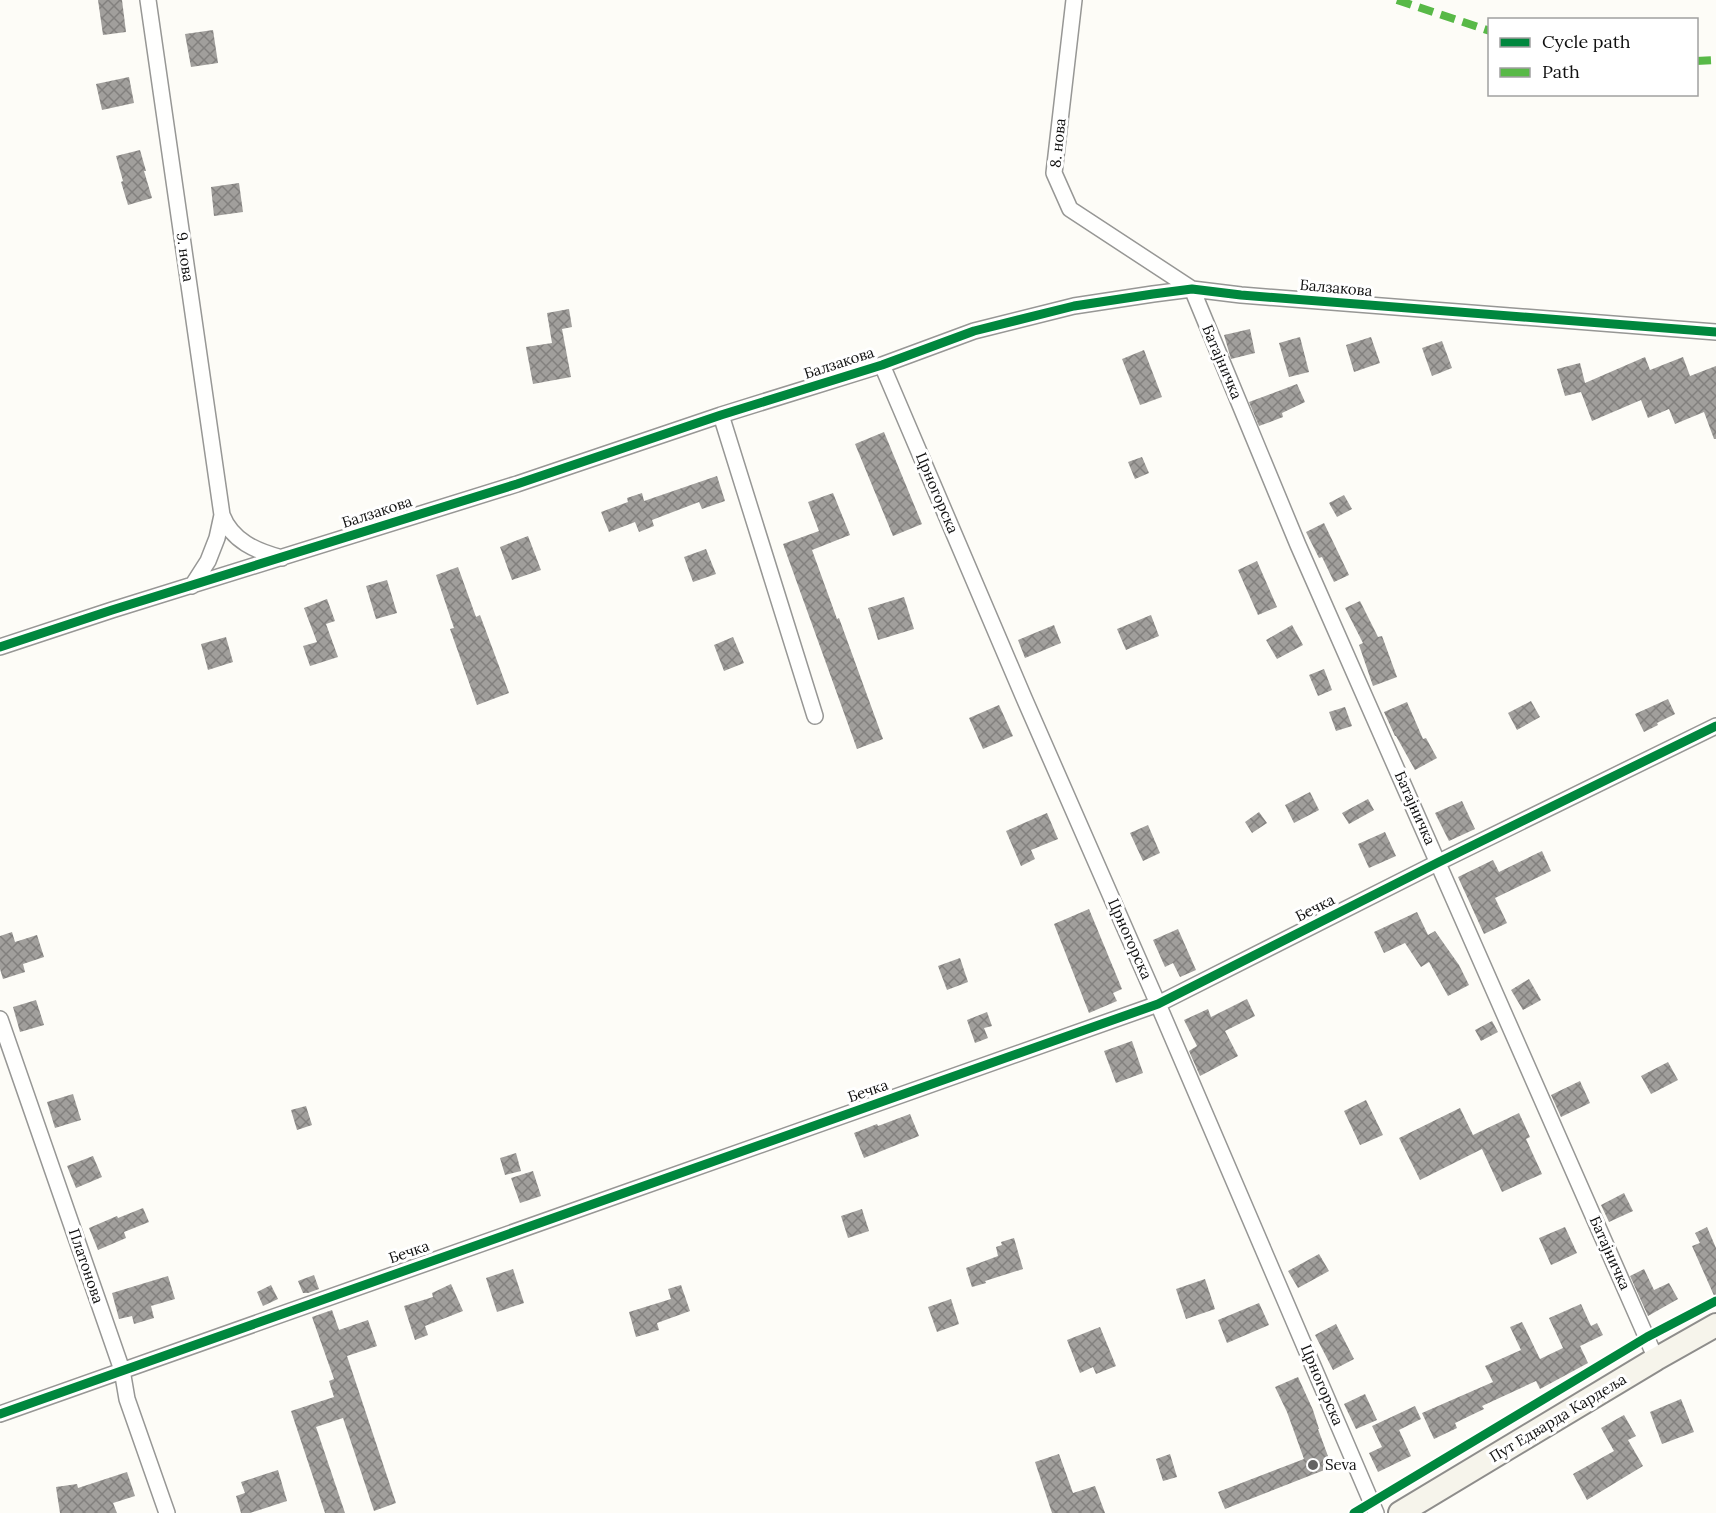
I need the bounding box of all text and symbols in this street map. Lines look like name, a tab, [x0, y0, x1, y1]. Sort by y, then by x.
legend	[1488, 18, 1698, 96]
text: Cycle path	[1542, 30, 1631, 53]
text: Path	[1542, 60, 1580, 83]
street label: 8. нова	[1045, 117, 1070, 169]
street label: 9. нова	[173, 231, 198, 283]
street label: Балзакова	[1299, 275, 1373, 300]
street label: Батајничка	[1198, 322, 1247, 402]
street label: Балзакова	[801, 342, 877, 383]
street label: Црногорска	[912, 449, 963, 537]
street label: Балзакова	[339, 491, 415, 532]
street label: Батајничка	[1391, 768, 1440, 848]
street label: Бечка	[1292, 890, 1338, 925]
street label: Црногорска	[1104, 895, 1157, 982]
street label: Бечка	[845, 1075, 891, 1106]
street label: Батајничка	[1586, 1213, 1635, 1293]
street label: Платонова	[65, 1226, 108, 1306]
street label: Бечка	[386, 1236, 432, 1267]
street label: Црногорска	[1297, 1341, 1348, 1429]
street label: Пут Едварда Кардеља	[1486, 1369, 1630, 1466]
place label: Seva	[1325, 1455, 1357, 1474]
marker: Seva	[1306, 1458, 1320, 1472]

